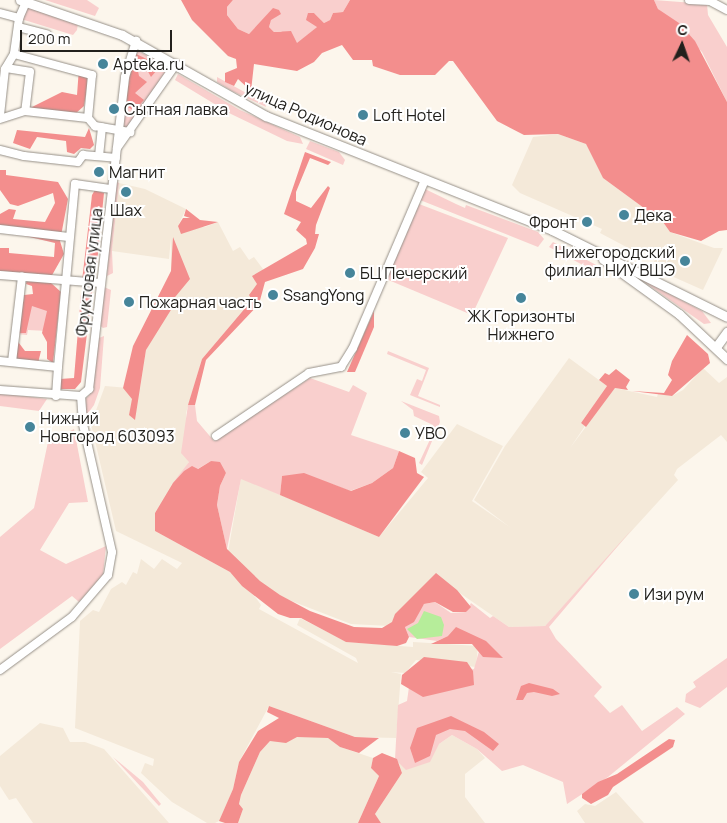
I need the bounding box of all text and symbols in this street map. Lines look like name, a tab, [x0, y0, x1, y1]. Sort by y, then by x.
scale bar	[22, 20, 175, 52]
north arrow	[657, 20, 707, 70]
text: С	[677, 20, 688, 39]
text: 200 m	[28, 28, 71, 49]
place label: Apteka.ru	[113, 54, 184, 74]
marker: Apteka.ru	[97, 58, 109, 70]
street label: улица Родионова	[242, 78, 370, 150]
place label: Сытная лавка	[124, 99, 228, 119]
marker: Сытная лавка	[108, 103, 120, 115]
place label: Loft Hotel	[373, 105, 446, 125]
marker: Loft Hotel	[357, 109, 369, 121]
place label: Магнит	[109, 162, 165, 182]
marker: Магнит	[93, 166, 105, 178]
marker: Шах	[120, 186, 132, 198]
place label: Шах	[110, 200, 142, 220]
place label: Дека	[634, 205, 672, 225]
street label: Фруктовая улица	[72, 207, 106, 337]
marker: Дека	[618, 209, 630, 221]
place label: Фронт	[529, 212, 577, 232]
marker: Фронт	[581, 216, 593, 228]
place label: Нижегородский филиал НИУ ВШЭ	[544, 242, 675, 280]
marker: Нижегородский филиал НИУ ВШЭ	[679, 255, 691, 267]
place label: БЦ Печерский	[360, 263, 467, 283]
marker: БЦ Печерский	[344, 267, 356, 279]
place label: SsangYong	[283, 285, 364, 305]
marker: SsangYong	[267, 289, 279, 301]
place label: Пожарная часть	[139, 292, 262, 312]
marker: ЖК Горизонты Нижнего	[515, 292, 527, 304]
marker: Пожарная часть	[123, 296, 135, 308]
place label: ЖК Горизонты Нижнего	[467, 306, 575, 344]
place label: Нижний Новгород 603093	[40, 408, 175, 446]
marker: Нижний Новгород 603093	[24, 421, 36, 433]
place label: УВО	[415, 423, 446, 443]
marker: УВО	[399, 427, 411, 439]
place label: Изи рум	[644, 584, 704, 604]
marker: Изи рум	[628, 588, 640, 600]

